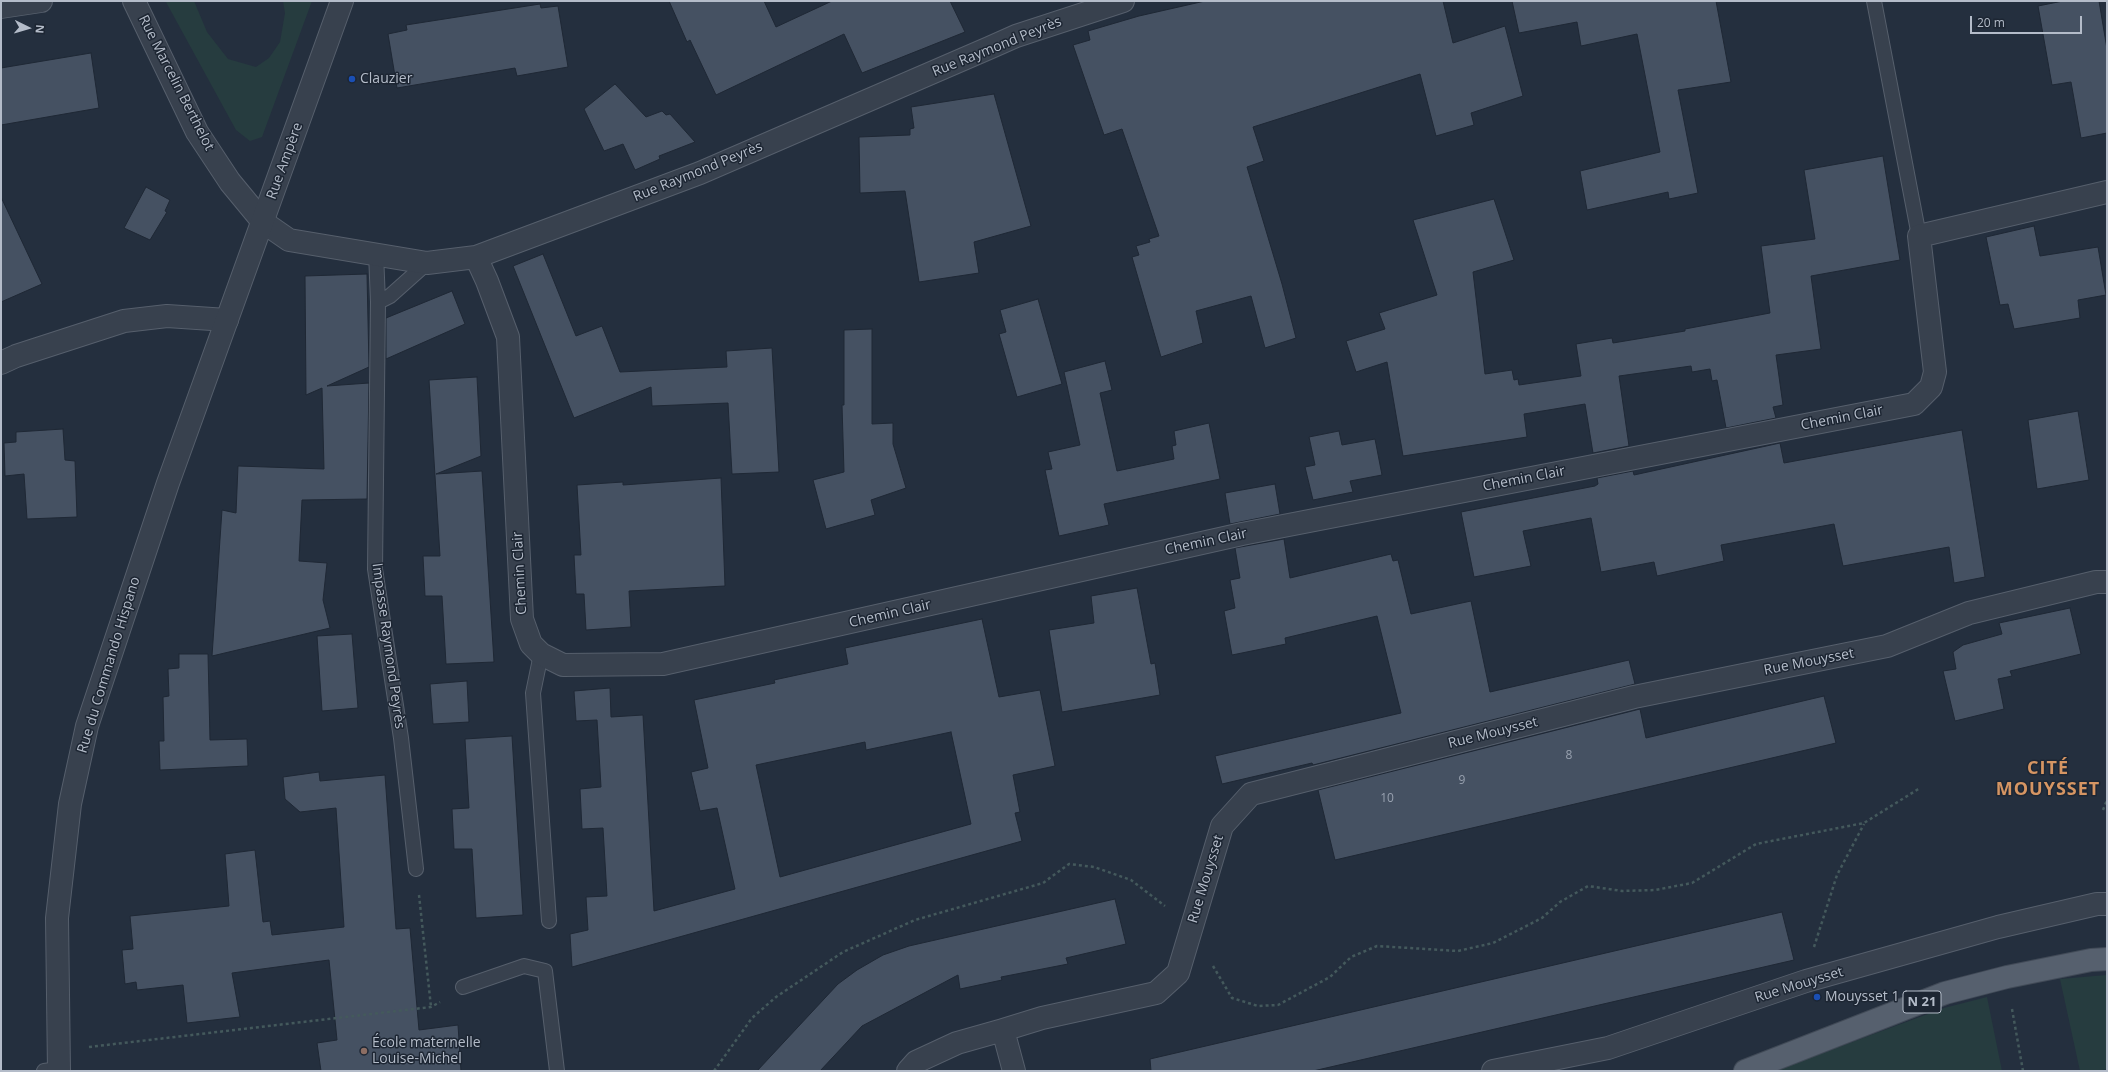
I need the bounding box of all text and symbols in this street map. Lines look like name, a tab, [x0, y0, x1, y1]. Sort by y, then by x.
north arrow	[8, 8, 48, 48]
scale bar	[1972, 8, 2084, 34]
street label: Rue Marcelin Berthelot	[135, 13, 217, 153]
street label: Rue Raymond Peyrès	[930, 13, 1064, 81]
text: 20 m	[1977, 14, 2005, 31]
text: N	[33, 24, 48, 34]
place label: Clauzier	[360, 71, 412, 87]
marker: Clauzier	[347, 74, 357, 84]
street label: Rue Ampère	[263, 120, 307, 202]
street label: Rue Raymond Peyrès	[631, 138, 765, 206]
street label: Chemin Clair	[1799, 402, 1885, 434]
street label: Chemin Clair	[1481, 463, 1567, 495]
street label: Chemin Clair	[1163, 525, 1249, 559]
street label: Chemin Clair	[509, 531, 531, 615]
street label: Impasse Raymond Peyrès	[368, 562, 408, 730]
street label: Rue du Commando Hispano	[74, 575, 144, 755]
street label: Chemin Clair	[847, 596, 933, 632]
street label: Rue Mouysset	[1762, 645, 1856, 679]
street label: Rue Mouysset	[1447, 714, 1539, 752]
house number: 8	[1566, 749, 1572, 763]
district label: CITÉ MOUYSSET	[1996, 758, 2100, 800]
house number: 9	[1459, 774, 1465, 788]
house number: 10	[1380, 792, 1394, 806]
street label: Rue Mouysset	[1185, 833, 1227, 925]
street label: Rue Mouysset	[1753, 964, 1845, 1006]
place label: Mouysset 1	[1825, 989, 1899, 1005]
road number: N 21	[1903, 991, 1941, 1013]
marker: Mouysset 1	[1812, 992, 1822, 1002]
place label: École maternelle Louise-Michel	[372, 1035, 481, 1068]
marker: École maternelle Louise-Michel	[359, 1046, 369, 1056]

